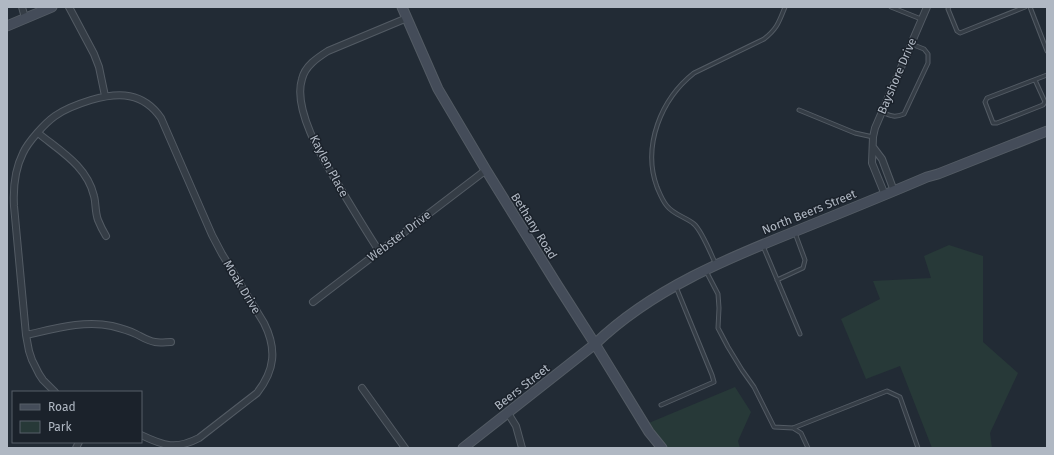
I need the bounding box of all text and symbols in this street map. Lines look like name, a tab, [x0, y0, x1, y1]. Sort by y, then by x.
street label: Bayshore Drive	[875, 36, 919, 116]
street label: Kaylen Place	[307, 133, 351, 199]
street label: North Beers Street	[760, 186, 859, 237]
street label: Bethany Road	[508, 190, 560, 262]
street label: Webster Drive	[365, 208, 433, 264]
street label: Moak Drive	[220, 258, 264, 316]
street label: Beers Street	[492, 361, 553, 413]
legend	[12, 391, 142, 443]
text: Road	[48, 400, 76, 414]
text: Park	[48, 420, 72, 434]

